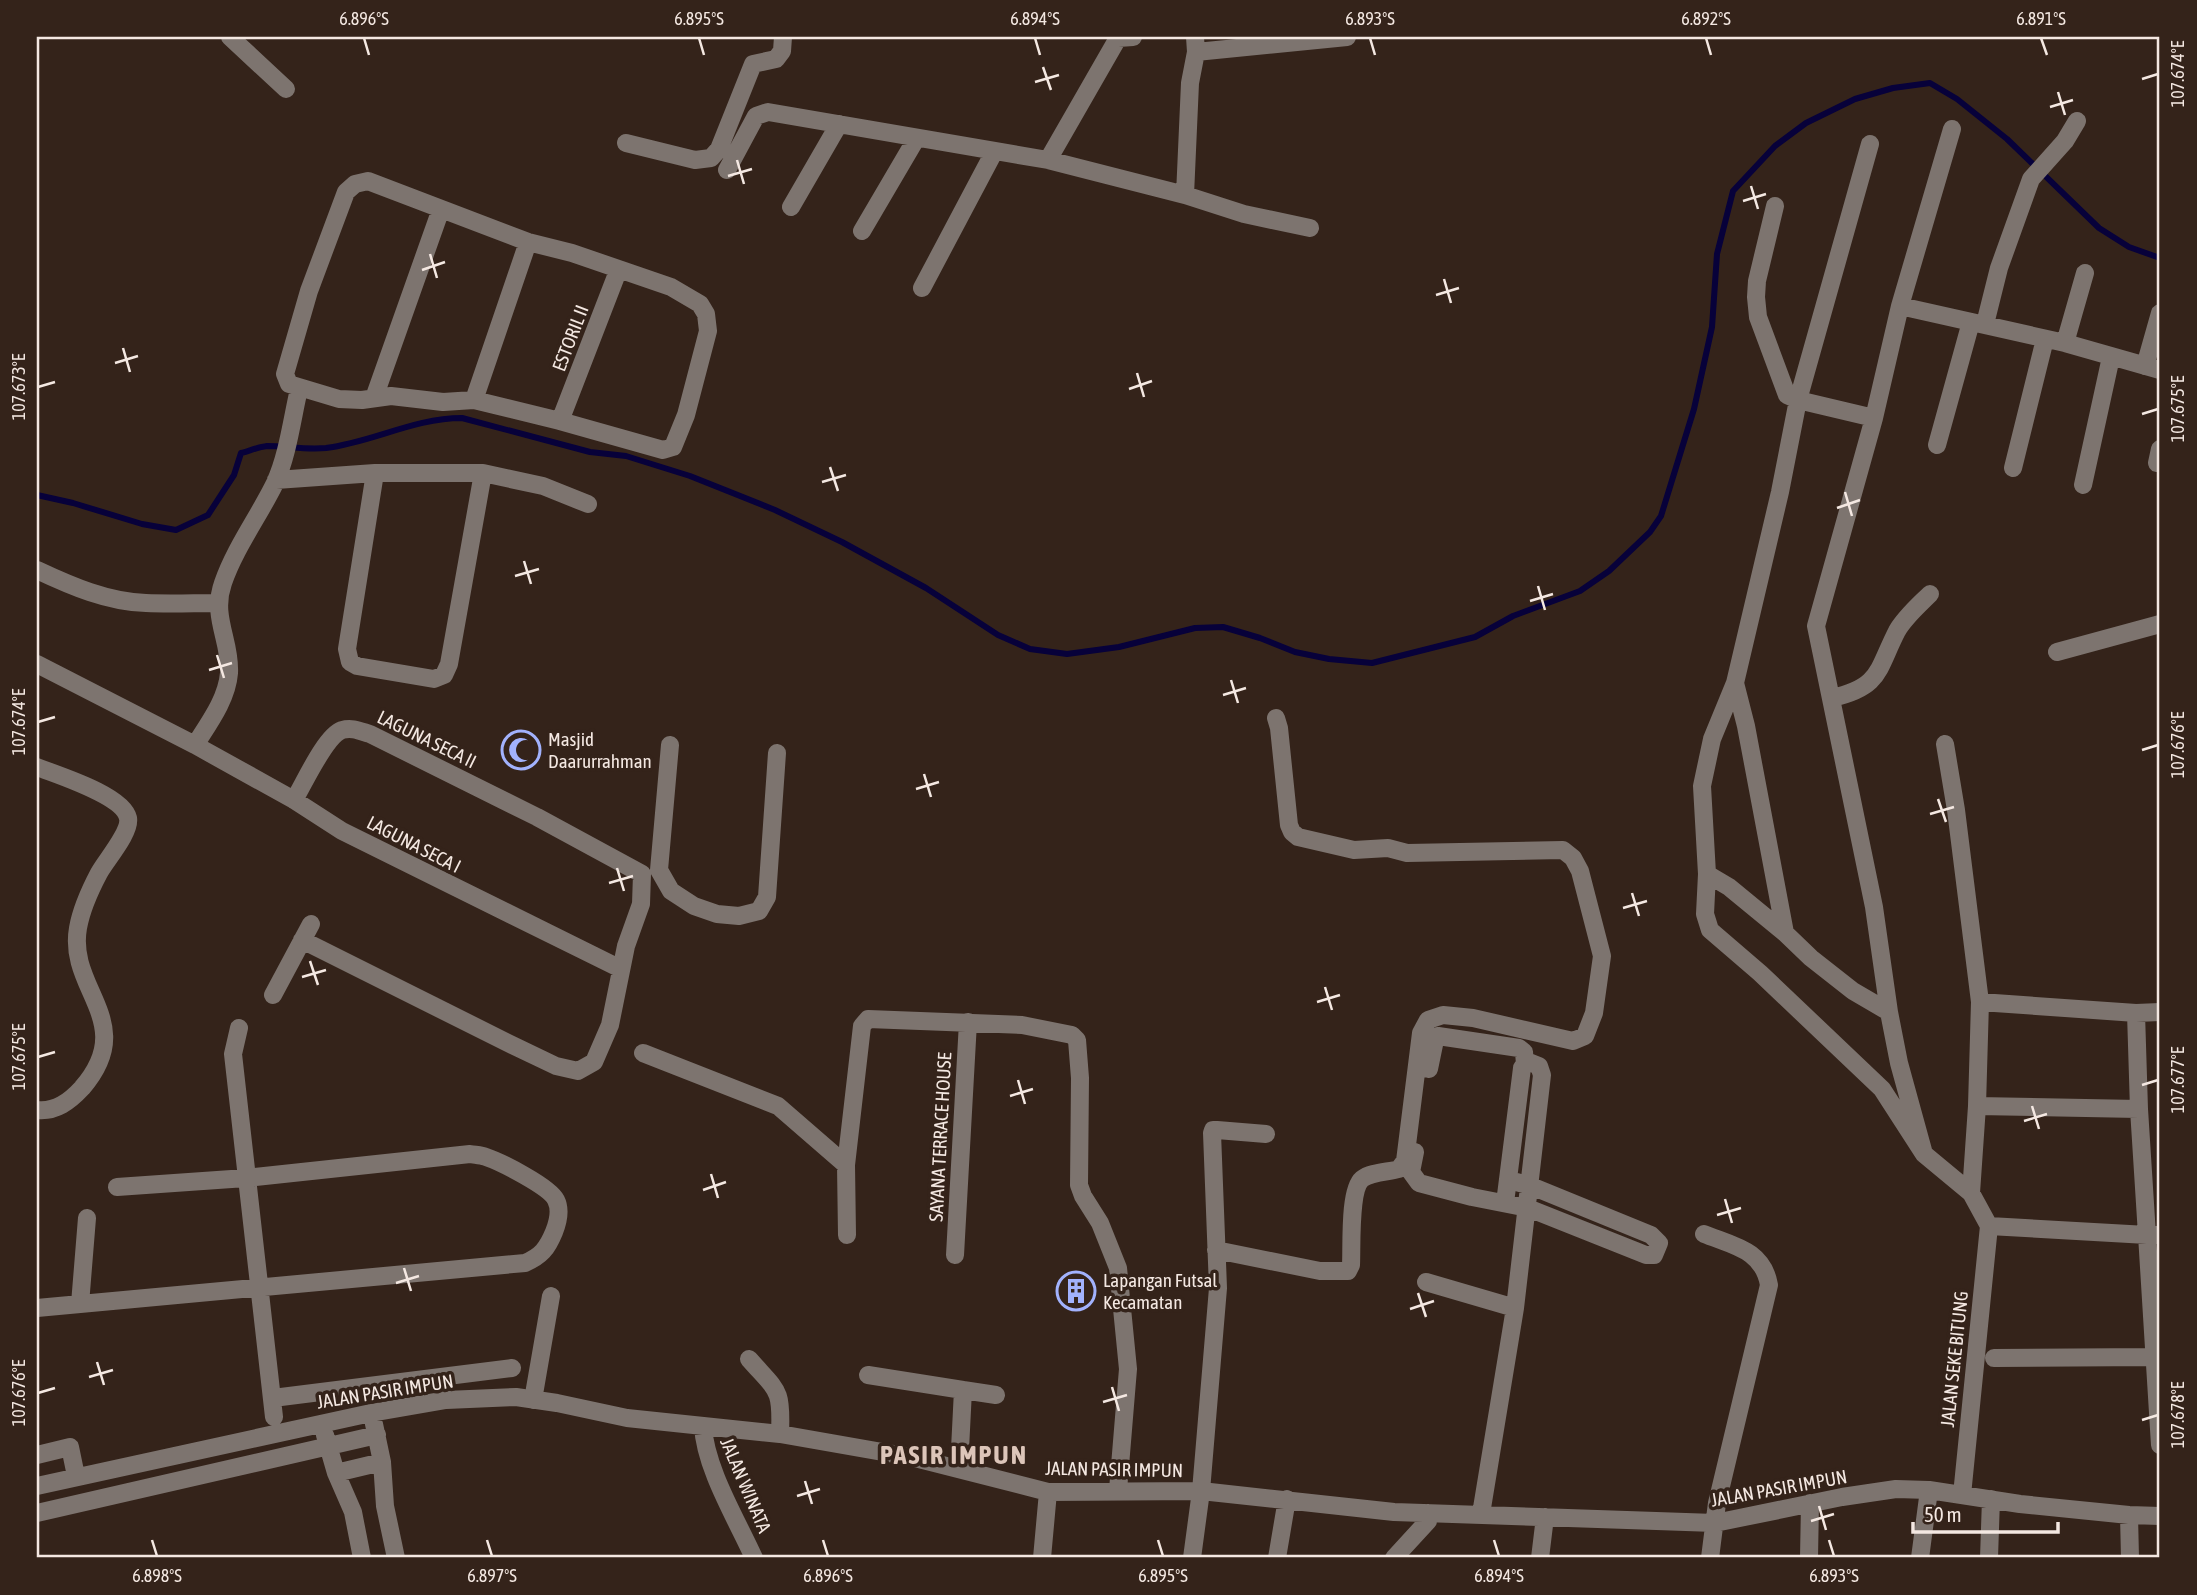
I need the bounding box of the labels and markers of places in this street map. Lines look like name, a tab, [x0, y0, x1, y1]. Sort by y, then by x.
place label: Masjid Daarurrahman	[548, 728, 652, 772]
mosque icon: Masjid Daarurrahman	[500, 729, 542, 771]
place label: Lapangan Futsal Kecamatan	[1103, 1269, 1217, 1313]
building icon: Lapangan Futsal Kecamatan	[1055, 1270, 1097, 1312]

